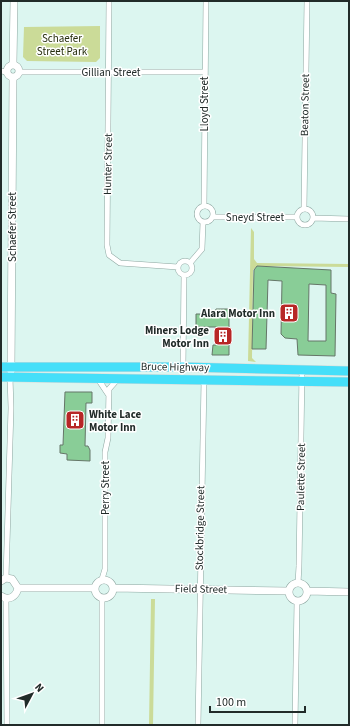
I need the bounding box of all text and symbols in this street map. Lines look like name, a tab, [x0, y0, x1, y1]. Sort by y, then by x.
park label: Schaefer Street Park	[37, 31, 88, 59]
street label: Gillian Street	[81, 65, 141, 80]
street label: Beaton Street	[297, 73, 313, 136]
street label: Lloyd Street	[197, 76, 212, 132]
street label: Hunter Street	[100, 133, 116, 195]
street label: Schaefer Street	[5, 192, 20, 262]
street label: Sneyd Street	[226, 210, 284, 225]
building icon: Alara Motor Inn	[278, 302, 300, 324]
place label: Alara Motor Inn	[200, 306, 275, 321]
place label: Miners Lodge Motor Inn	[145, 323, 209, 351]
building icon: Miners Lodge Motor Inn	[212, 325, 234, 347]
street label: Bruce Highway	[141, 359, 209, 375]
place label: White Lace Motor Inn	[89, 407, 142, 435]
building icon: White Lace Motor Inn	[64, 409, 86, 431]
street label: Paulette Street	[293, 443, 309, 511]
street label: Perry Street	[98, 461, 113, 515]
street label: Stockbridge Street	[192, 485, 208, 571]
street label: Field Street	[175, 581, 228, 597]
north arrow	[12, 674, 52, 714]
text: N	[31, 680, 47, 695]
scale bar	[210, 688, 305, 714]
text: 100 m	[216, 694, 246, 711]

